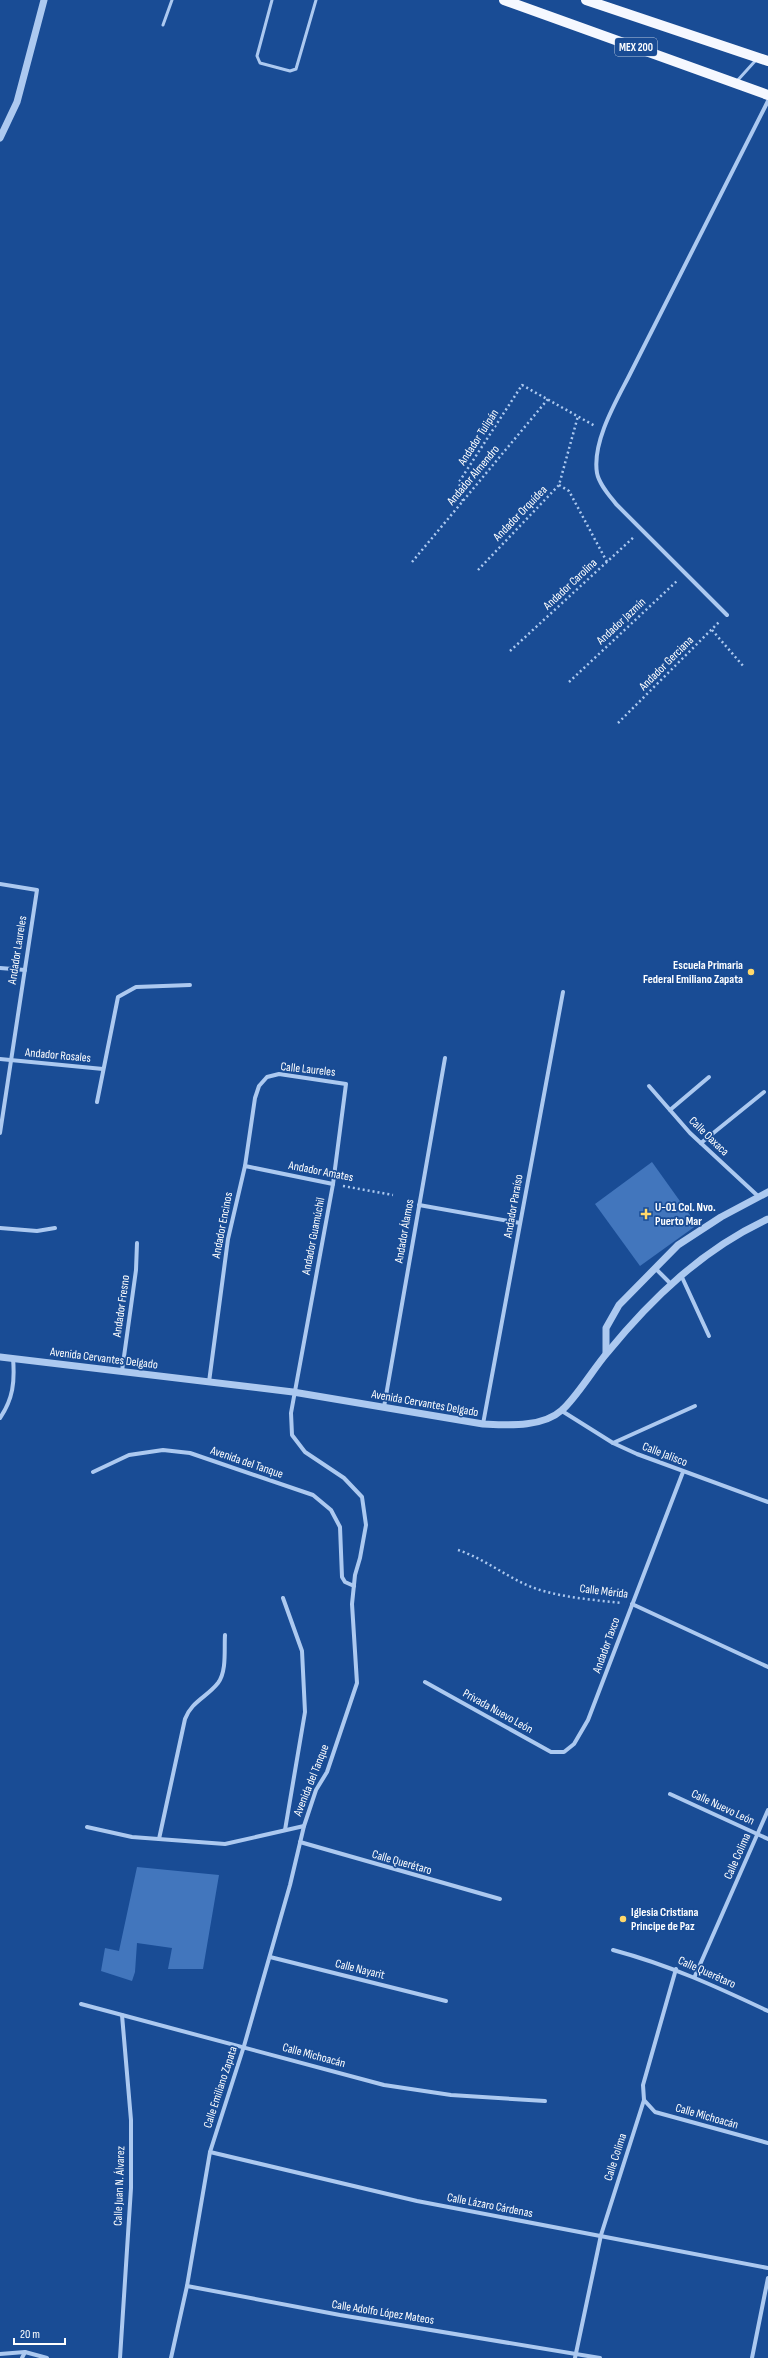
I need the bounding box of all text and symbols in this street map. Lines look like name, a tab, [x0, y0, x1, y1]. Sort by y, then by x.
road number: MEX 200	[615, 38, 657, 56]
street label: Andador Tulipán	[454, 406, 502, 469]
street label: Andador Almendro	[443, 442, 503, 509]
street label: Andador Orquídea	[489, 482, 551, 545]
street label: Andador Carolina	[539, 555, 601, 614]
street label: Andador Jazmín	[593, 595, 649, 649]
street label: Andador Gerciana	[635, 633, 697, 694]
street label: Andador Laureles	[5, 915, 30, 986]
place label: Escuela Primaria Federal Emiliano Zapata	[643, 958, 743, 987]
marker: Escuela Primaria Federal Emiliano Zapata	[746, 967, 756, 977]
street label: Andador Rosales	[23, 1045, 92, 1066]
street label: Calle Laureles	[280, 1059, 336, 1080]
street label: Calle Oaxaca	[685, 1114, 732, 1159]
street label: Andador Amates	[286, 1158, 355, 1185]
street label: Andador Paraíso	[500, 1173, 526, 1240]
street label: Andador Encinos	[209, 1191, 236, 1260]
street label: Andador Guamúchil	[298, 1196, 328, 1277]
street label: Andador Álamos	[391, 1198, 417, 1265]
place label: U-01 Col. Nvo. Puerto Mar	[655, 1200, 716, 1229]
marker: U-01 Col. Nvo. Puerto Mar	[640, 1208, 652, 1220]
street label: Andador Fresno	[110, 1274, 133, 1339]
street label: Avenida Cervantes Delgado	[48, 1344, 159, 1373]
street label: Avenida Cervantes Delgado	[369, 1387, 480, 1420]
street label: Calle Jalisco	[640, 1439, 690, 1470]
street label: Avenida del Tanque	[208, 1443, 285, 1482]
street label: Calle Mérida	[579, 1581, 629, 1602]
street label: Andador Taxco	[589, 1615, 623, 1676]
street label: Privada Nuevo León	[460, 1686, 535, 1737]
street label: Avenida del Tanque	[290, 1742, 333, 1819]
street label: Calle Nuevo León	[689, 1786, 757, 1829]
street label: Calle Colima	[721, 1830, 754, 1882]
street label: Calle Querétaro	[370, 1847, 434, 1878]
place label: Iglesia Cristiana Principe de Paz	[631, 1905, 699, 1934]
marker: Iglesia Cristiana Principe de Paz	[618, 1914, 628, 1924]
street label: Calle Querétaro	[676, 1953, 738, 1992]
street label: Calle Nayarit	[334, 1956, 387, 1983]
street label: Calle Michoacán	[281, 2040, 347, 2071]
street label: Calle Emiliano Zapata	[200, 2044, 241, 2130]
street label: Calle Michoacán	[674, 2100, 740, 2133]
street label: Calle Colima	[601, 2131, 630, 2183]
street label: Calle Juan N. Álvarez	[111, 2145, 128, 2226]
street label: Calle Lázaro Cárdenas	[446, 2190, 534, 2221]
street label: Calle Adolfo López Mateos	[331, 2297, 435, 2328]
scale bar	[14, 2320, 65, 2346]
text: 20 m	[20, 2327, 40, 2342]

